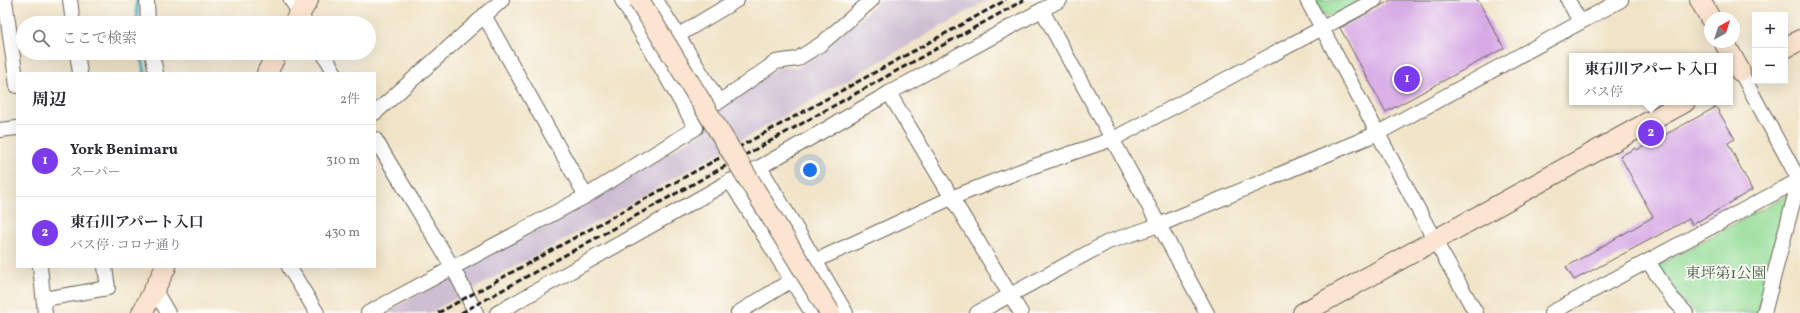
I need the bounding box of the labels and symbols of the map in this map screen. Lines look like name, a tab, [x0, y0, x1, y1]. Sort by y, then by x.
north arrow	[1704, 12, 1740, 48]
pin: 1	[1394, 64, 1420, 94]
pin: 2	[1638, 118, 1664, 148]
your location	[800, 160, 820, 180]
park label: 東坪第1公園	[1686, 264, 1766, 285]

